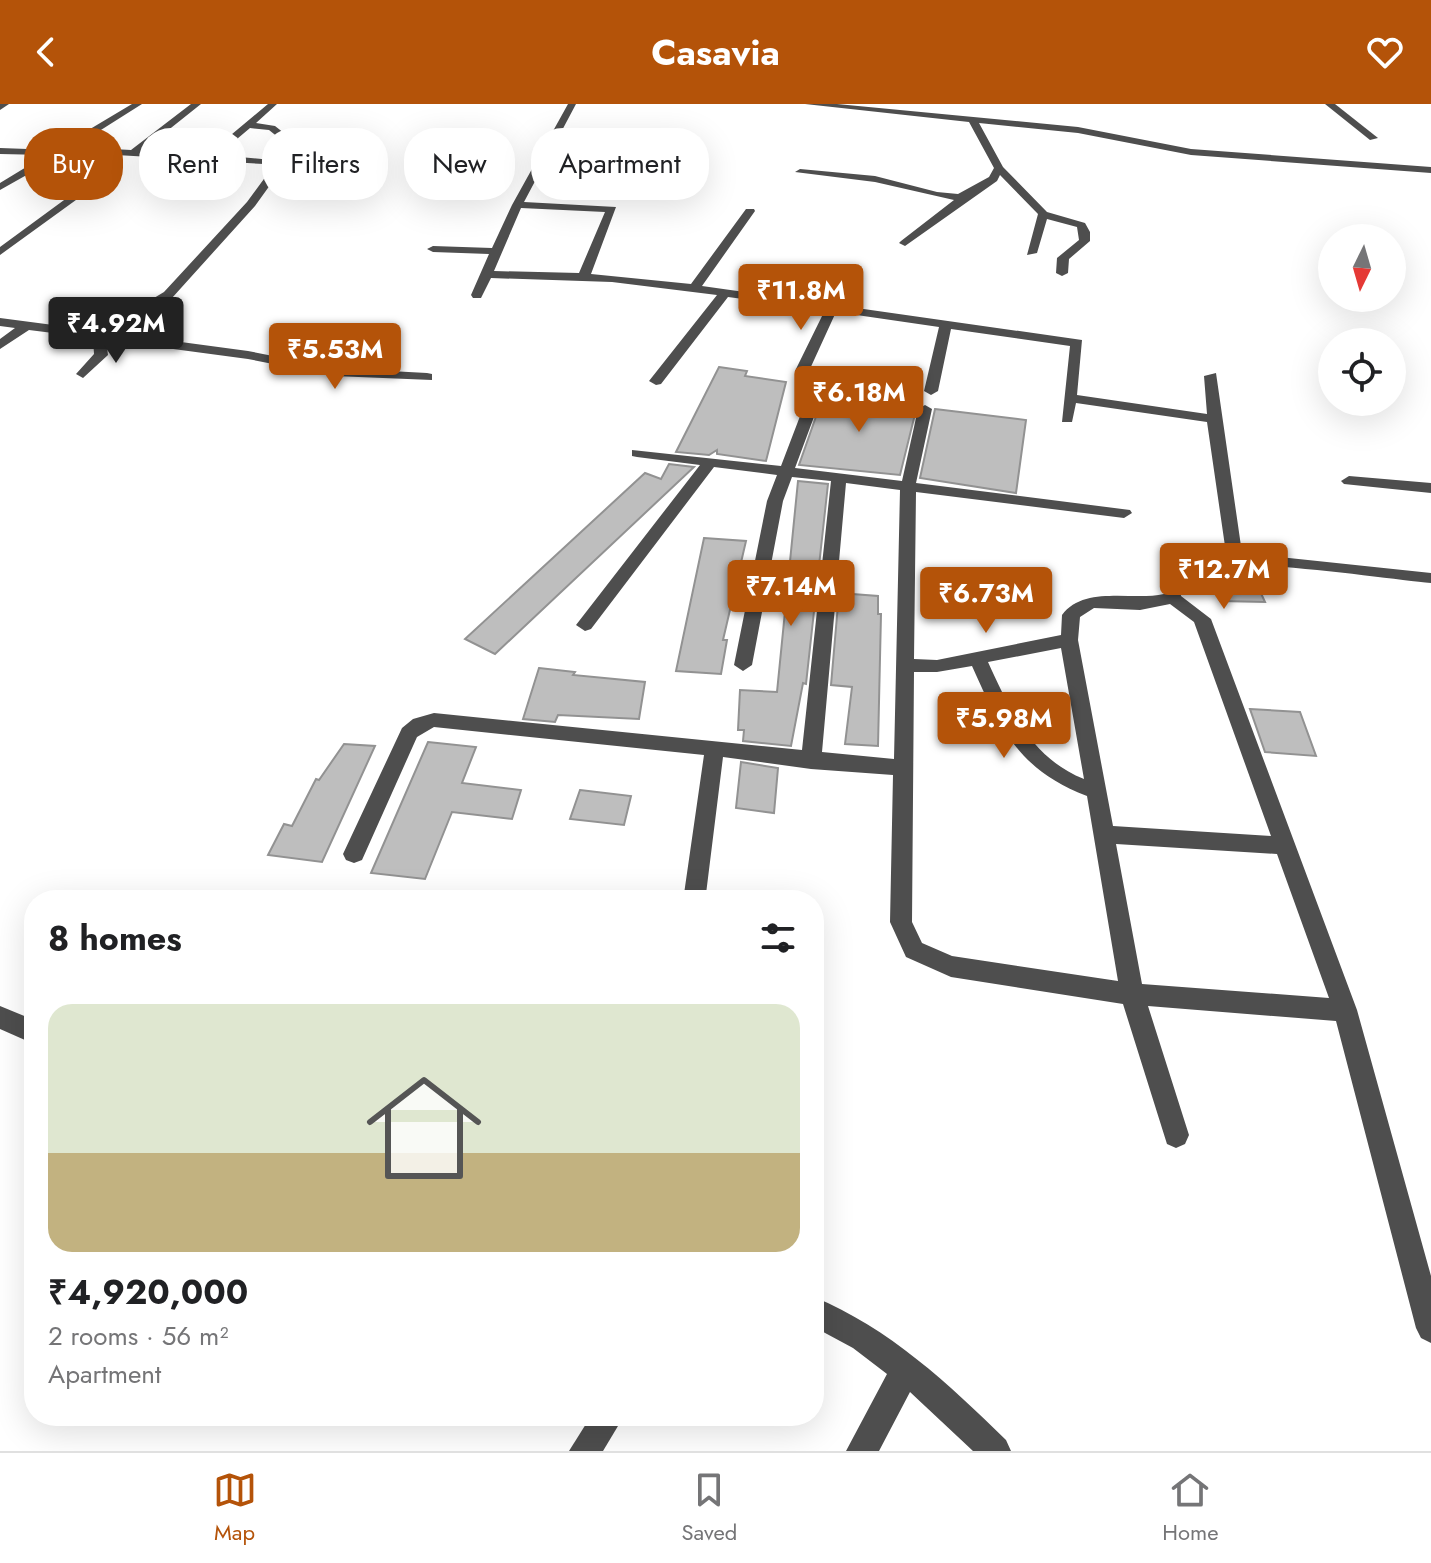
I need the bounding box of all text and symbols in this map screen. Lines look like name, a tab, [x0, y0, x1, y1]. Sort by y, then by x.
text: Casavia	[651, 26, 780, 78]
icon: back	[24, 30, 68, 74]
icon: heart	[1363, 30, 1407, 74]
chip: Buy	[24, 128, 123, 200]
chip: Rent	[139, 128, 246, 200]
chip: Filters	[262, 128, 388, 200]
chip: New	[404, 128, 515, 200]
chip: Apartment	[531, 128, 709, 200]
north arrow	[1318, 224, 1406, 312]
map controls	[1318, 224, 1406, 416]
pin: ₹11.8M	[736, 264, 866, 332]
text: ₹11.8M	[756, 271, 846, 309]
pin: ₹4.92M	[51, 297, 181, 365]
text: ₹4.92M	[66, 304, 166, 342]
pin: ₹5.53M	[270, 323, 400, 391]
button: locate	[1318, 328, 1406, 416]
text: ₹5.53M	[287, 330, 383, 368]
pin: ₹6.18M	[794, 366, 924, 434]
text: ₹6.18M	[812, 373, 906, 411]
pin: ₹12.7M	[1159, 543, 1289, 611]
text: ₹12.7M	[1178, 550, 1270, 588]
pin: ₹7.14M	[726, 560, 856, 628]
text: ₹7.14M	[746, 567, 836, 605]
pin: ₹6.73M	[921, 567, 1051, 635]
text: ₹6.73M	[938, 574, 1034, 612]
pin: ₹5.98M	[939, 692, 1069, 760]
text: ₹5.98M	[956, 699, 1052, 737]
text: 8 homes	[48, 914, 182, 963]
icon: filters	[756, 916, 800, 960]
icon: home	[352, 1056, 496, 1200]
text: ₹4,920,000	[48, 1268, 248, 1317]
text: 2 rooms · 56 m²	[48, 1317, 228, 1355]
text: Apartment	[48, 1355, 161, 1393]
tab: Map	[213, 1468, 257, 1548]
tab: Saved	[682, 1468, 737, 1548]
tab: Home	[1162, 1468, 1218, 1548]

